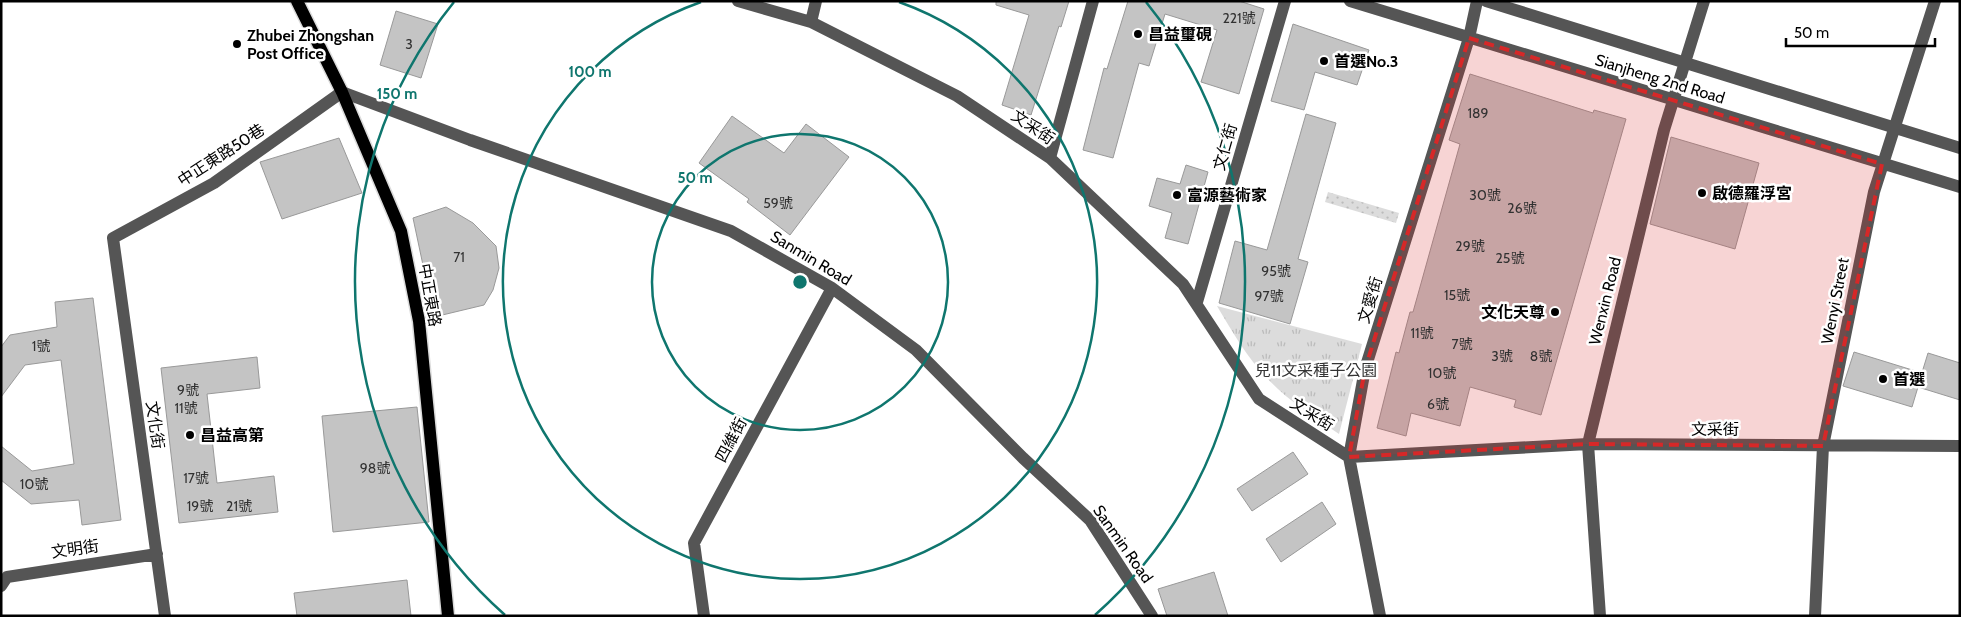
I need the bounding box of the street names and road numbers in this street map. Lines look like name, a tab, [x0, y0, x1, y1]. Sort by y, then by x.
street label: Sianjheng 2nd Road	[1593, 50, 1727, 108]
street label: 文采街	[1008, 106, 1058, 148]
street label: 中正東路50巷	[174, 120, 268, 190]
street label: 文仁街	[1209, 121, 1241, 173]
street label: Sanmin Road	[767, 227, 855, 289]
street label: Wenxin Road	[1585, 255, 1625, 347]
street label: Wenyi Street	[1817, 256, 1853, 346]
street label: 中正東路	[415, 262, 445, 328]
street label: 文愛街	[1354, 274, 1386, 326]
street label: 文采街	[1287, 393, 1337, 435]
street label: 文化街	[142, 400, 168, 450]
street label: 四維街	[711, 414, 751, 466]
street label: 文采街	[1691, 420, 1739, 439]
street label: Sanmin Road	[1089, 501, 1157, 587]
street label: 文明街	[50, 536, 100, 562]

